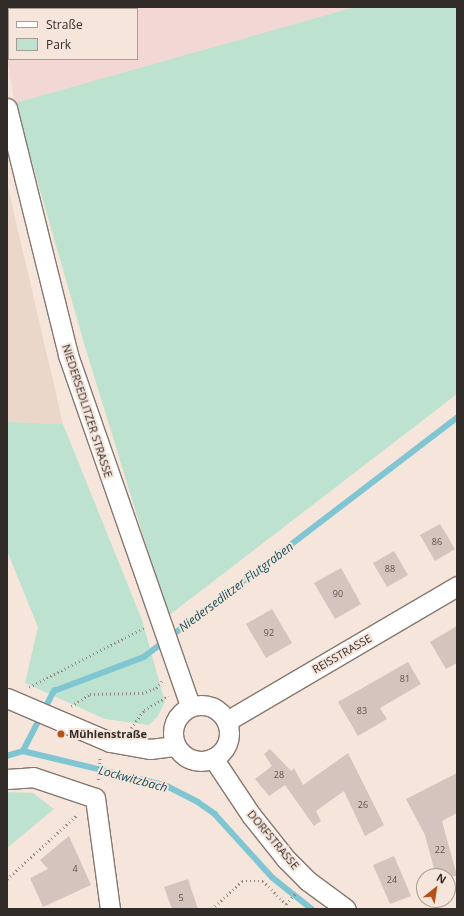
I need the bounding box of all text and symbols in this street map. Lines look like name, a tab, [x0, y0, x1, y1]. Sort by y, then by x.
legend	[8, 8, 138, 60]
text: Straße	[46, 16, 83, 33]
text: Park	[46, 36, 71, 53]
street label: NIEDERSEDLITZER STRASSE	[59, 343, 115, 479]
house number: 86	[432, 537, 442, 547]
water label: Niedersedlitzer Flutgraben	[176, 539, 296, 635]
house number: 88	[385, 564, 395, 574]
house number: 90	[333, 589, 343, 599]
house number: 92	[264, 628, 274, 638]
street label: REISSTRASSE	[310, 632, 374, 676]
house number: 81	[400, 674, 410, 684]
house number: 83	[357, 706, 367, 716]
place label: Mühlenstraße	[69, 727, 147, 741]
marker: Mühlenstraße	[56, 729, 66, 739]
water label: Lockwitzbach	[97, 763, 169, 795]
house number: 28	[274, 770, 284, 780]
house number: 26	[358, 800, 368, 810]
street label: DORFSTRASSE	[244, 808, 302, 872]
house number: 22	[435, 845, 445, 855]
house number: 4	[72, 864, 78, 874]
north arrow	[416, 868, 456, 908]
text: N	[434, 869, 449, 887]
house number: 24	[387, 875, 397, 885]
house number: 5	[178, 893, 184, 903]

